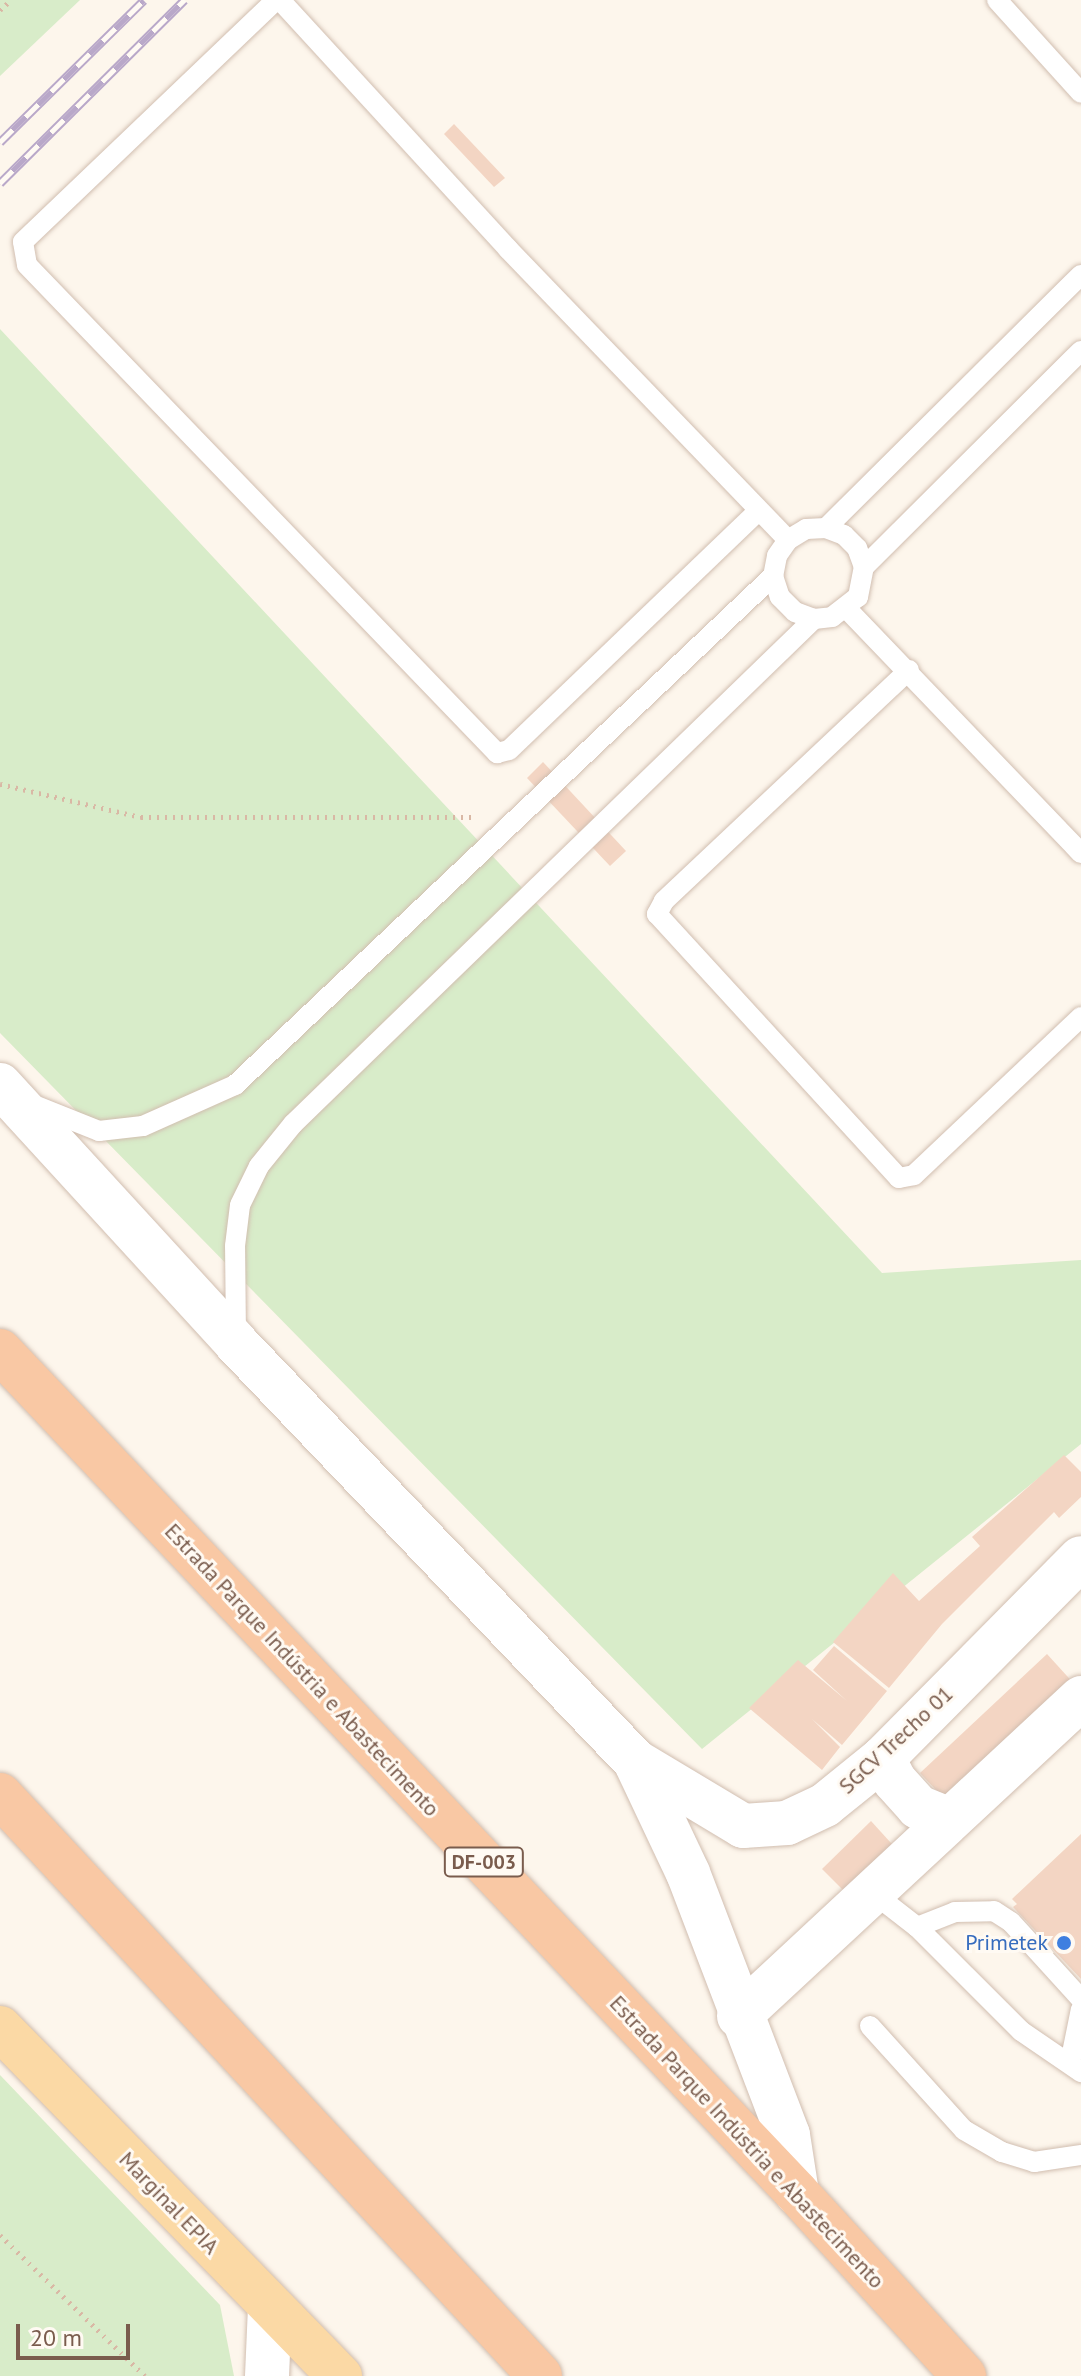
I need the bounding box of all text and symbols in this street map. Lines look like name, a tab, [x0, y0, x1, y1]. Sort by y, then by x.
street label: Estrada Parque Indústria e Abastecimento	[159, 1518, 445, 1822]
street label: SGCV Trecho 01	[833, 1680, 959, 1800]
road number: DF-003	[442, 1846, 526, 1878]
place label: Primetek	[965, 1930, 1048, 1956]
marker: Primetek	[1055, 1934, 1073, 1952]
street label: Estrada Parque Indústria e Abastecimento	[604, 1990, 890, 2294]
street label: Marginal EPIA	[114, 2146, 224, 2260]
scale bar	[20, 2308, 134, 2358]
text: 20 m	[30, 2322, 82, 2353]

